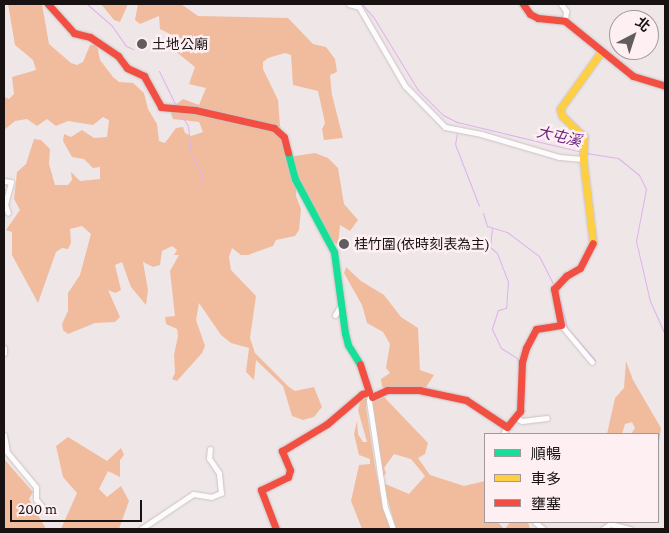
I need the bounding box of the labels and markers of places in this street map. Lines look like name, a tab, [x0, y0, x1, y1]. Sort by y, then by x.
place label: 土地公廟	[152, 36, 208, 52]
marker: 土地公廟	[136, 38, 148, 50]
place label: 桂竹圍(依時刻表為主)	[354, 236, 490, 252]
marker: 桂竹圍(依時刻表為主)	[338, 238, 350, 250]

